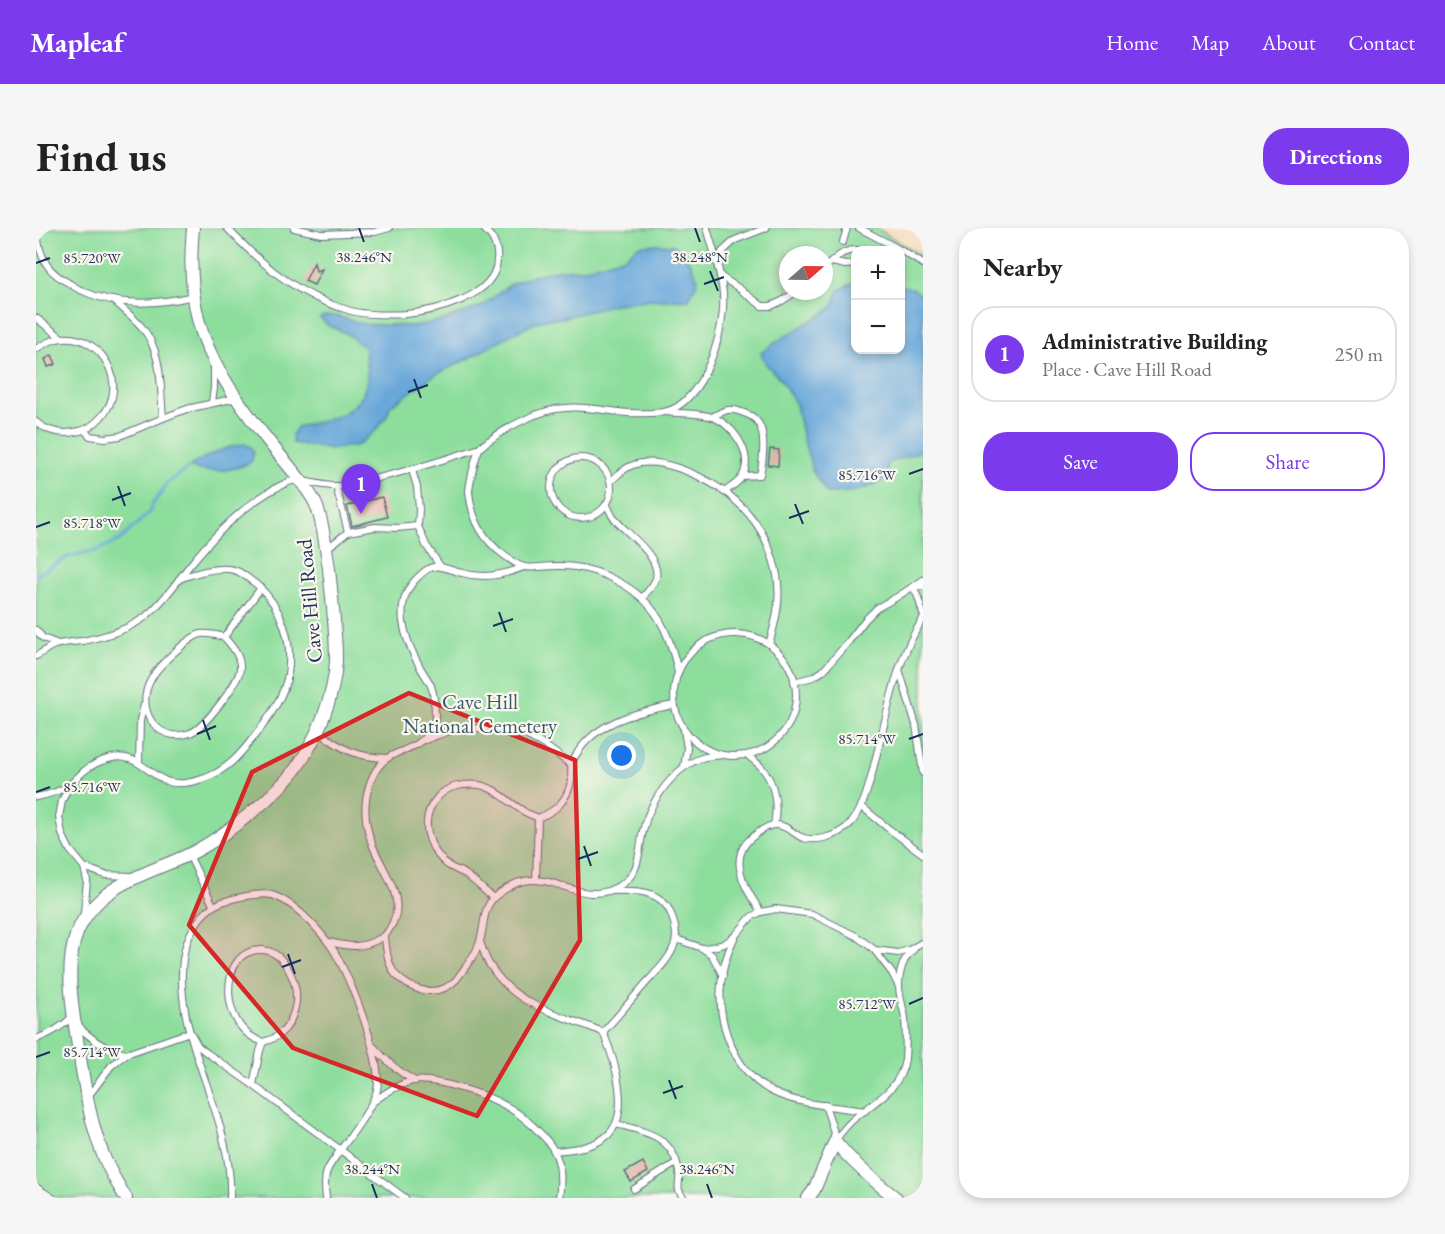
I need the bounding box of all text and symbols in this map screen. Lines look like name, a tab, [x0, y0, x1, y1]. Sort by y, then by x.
text: Mapleaf	[30, 24, 124, 60]
text: Home	[1106, 29, 1158, 56]
text: Map	[1191, 29, 1229, 56]
text: About	[1262, 29, 1315, 56]
text: Contact	[1348, 29, 1415, 56]
button: Directions	[1263, 128, 1409, 185]
text: Find us	[36, 129, 167, 184]
north arrow	[779, 246, 833, 300]
map controls	[851, 246, 905, 354]
button: +	[851, 246, 905, 300]
text: 38.246°N	[336, 247, 392, 266]
text: 38.248°N	[672, 247, 728, 266]
text: 85.720°W	[63, 248, 121, 267]
text: Nearby	[983, 250, 1063, 284]
button: −	[851, 300, 905, 354]
text: Administrative Building	[1042, 327, 1268, 356]
text: 1	[999, 341, 1010, 367]
text: 250 m	[1335, 341, 1383, 367]
text: Place · Cave Hill Road	[1042, 356, 1212, 382]
button: Save	[983, 432, 1178, 491]
button: Share	[1190, 432, 1385, 491]
pin: 1	[342, 464, 380, 514]
text: 85.716°W	[838, 465, 896, 484]
text: 85.718°W	[63, 513, 121, 532]
street label: Cave Hill Road	[290, 538, 328, 664]
park label: Cave Hill National Cemetery	[403, 688, 558, 739]
text: 85.714°W	[838, 729, 896, 748]
your location	[607, 741, 636, 770]
text: 85.716°W	[63, 777, 121, 796]
text: 85.712°W	[838, 994, 896, 1013]
text: 85.714°W	[63, 1042, 121, 1061]
text: 38.244°N	[344, 1159, 400, 1178]
text: 38.246°N	[679, 1159, 735, 1178]

